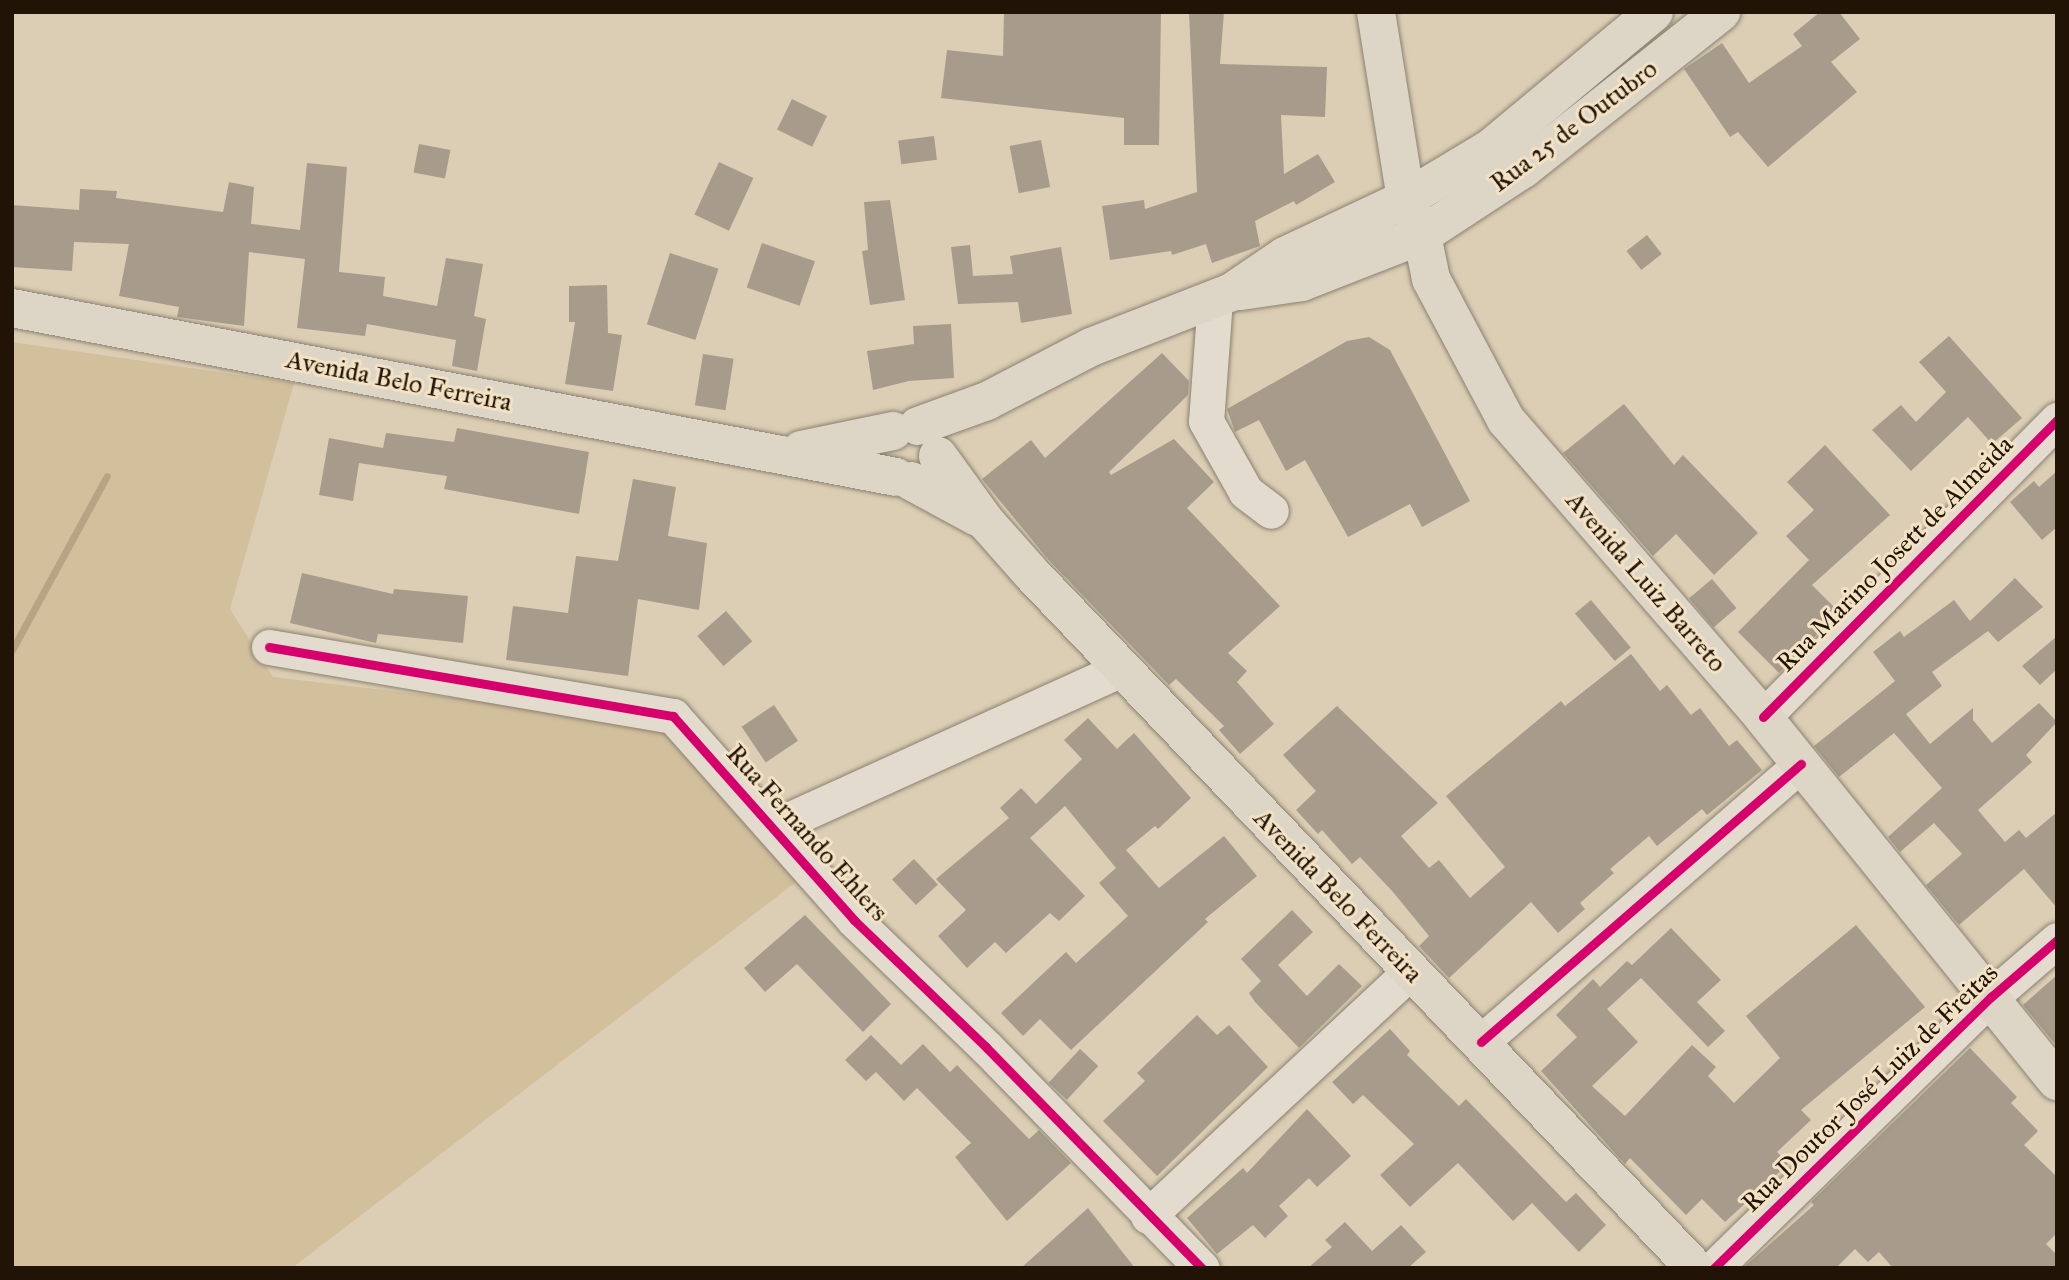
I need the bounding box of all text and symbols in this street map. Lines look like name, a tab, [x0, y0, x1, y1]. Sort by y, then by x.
street label: Rua 25 de Outubro	[1485, 53, 1663, 199]
street label: Avenida Belo Ferreira	[283, 344, 515, 418]
street label: Rua Marino Josett de Almeida	[1770, 429, 2020, 679]
street label: Avenida Luiz Barreto	[1559, 485, 1733, 679]
street label: Rua Fernando Ehlers	[720, 738, 894, 928]
street label: Avenida Belo Ferreira	[1247, 803, 1429, 989]
street label: Rua Doutor José Luiz de Freitas	[1735, 957, 2005, 1219]

